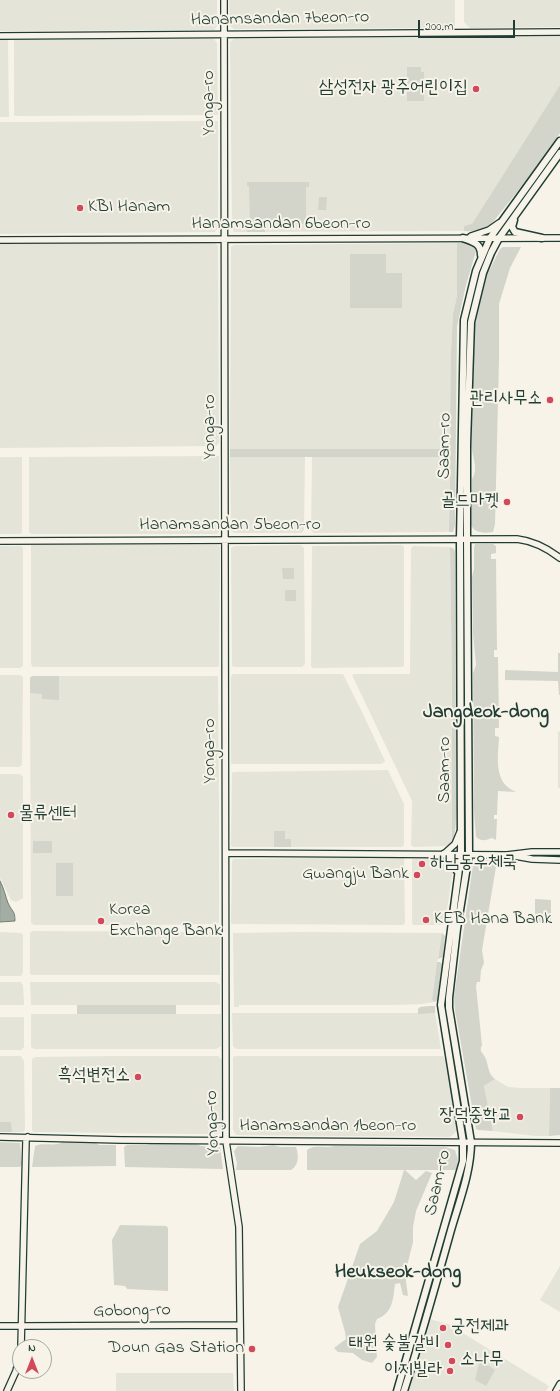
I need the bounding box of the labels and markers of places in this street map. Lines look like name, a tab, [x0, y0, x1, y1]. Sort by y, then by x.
place label: 삼성전자 광주어린이집	[319, 78, 468, 100]
marker: 삼성전자 광주어린이집	[471, 84, 481, 94]
place label: KBI Hanam	[88, 197, 170, 219]
marker: KBI Hanam	[75, 203, 85, 213]
place label: 관리사무소	[470, 389, 542, 411]
marker: 관리사무소	[545, 395, 555, 405]
place label: 골드마켓	[441, 491, 499, 513]
marker: 골드마켓	[502, 497, 512, 507]
place label: 물류센터	[19, 804, 77, 826]
marker: 물류센터	[6, 810, 16, 820]
place label: 하남동우체국	[430, 853, 517, 875]
marker: 하남동우체국	[417, 859, 427, 869]
place label: Gwangju Bank	[302, 864, 409, 886]
marker: Gwangju Bank	[412, 870, 422, 880]
place label: Korea Exchange Bank	[109, 900, 222, 942]
place label: KEB Hana Bank	[434, 909, 552, 931]
marker: KEB Hana Bank	[421, 915, 431, 925]
marker: Korea Exchange Bank	[96, 916, 106, 926]
place label: 흑석변전소	[58, 1066, 130, 1088]
marker: 흑석변전소	[133, 1072, 143, 1082]
place label: 장덕중학교	[440, 1106, 512, 1128]
marker: 장덕중학교	[515, 1112, 525, 1122]
place label: 궁전제과	[451, 1317, 509, 1339]
marker: 궁전제과	[438, 1323, 448, 1333]
place label: 태원 숯불갈비	[349, 1334, 440, 1356]
place label: Doun Gas Station	[108, 1338, 244, 1360]
marker: 태원 숯불갈비	[443, 1340, 453, 1350]
marker: Doun Gas Station	[247, 1344, 257, 1354]
place label: 소나무	[460, 1350, 503, 1372]
marker: 소나무	[447, 1356, 457, 1366]
place label: 이지빌라	[384, 1360, 442, 1382]
marker: 이지빌라	[445, 1366, 455, 1376]

